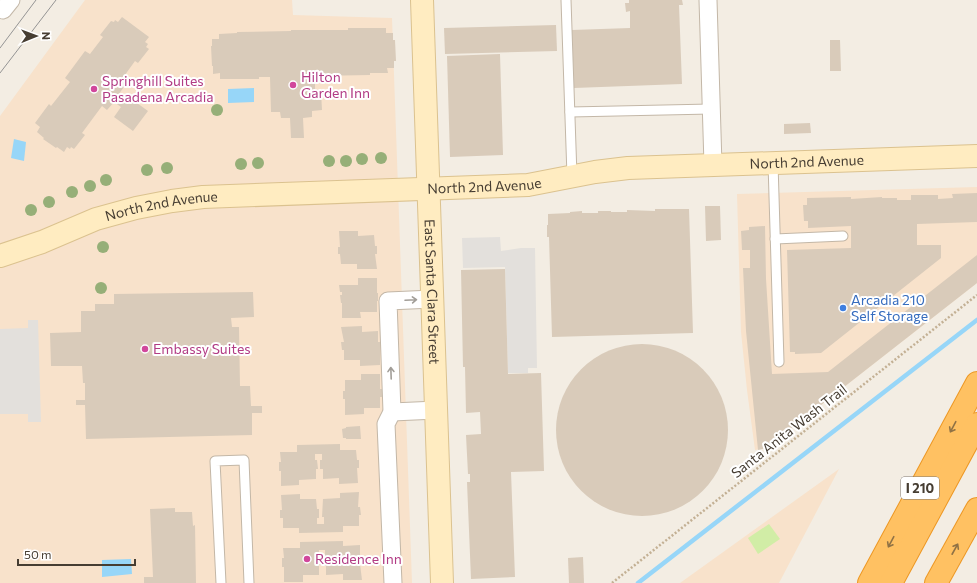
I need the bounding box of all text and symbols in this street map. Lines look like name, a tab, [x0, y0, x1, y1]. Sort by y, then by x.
north arrow	[16, 16, 56, 56]
text: N	[40, 32, 53, 40]
place label: Hilton Garden Inn	[301, 68, 370, 101]
place label: Springhill Suites Pasadena Arcadia	[102, 72, 214, 105]
marker: Hilton Garden Inn	[288, 80, 298, 90]
marker: Springhill Suites Pasadena Arcadia	[89, 84, 99, 94]
street label: North 2nd Avenue	[749, 151, 864, 172]
street label: North 2nd Avenue	[427, 174, 543, 197]
street label: North 2nd Avenue	[103, 187, 218, 224]
street label: East Santa Clara Street	[422, 219, 444, 365]
place label: Arcadia 210 Self Storage	[851, 291, 928, 324]
one-way arrow	[404, 296, 417, 303]
marker: Arcadia 210 Self Storage	[838, 303, 848, 313]
place label: Embassy Suites	[153, 340, 251, 357]
marker: Embassy Suites	[140, 344, 150, 354]
one-way arrow	[387, 367, 395, 380]
street label: Santa Anita Wash Trail	[728, 380, 850, 481]
one-way arrow	[948, 421, 956, 433]
road number: I 210	[901, 477, 939, 499]
one-way arrow	[887, 536, 894, 548]
scale bar	[18, 541, 135, 567]
one-way arrow	[951, 543, 959, 555]
text: 50 m	[24, 547, 52, 561]
place label: Residence Inn	[315, 550, 402, 567]
marker: Residence Inn	[302, 554, 312, 564]

